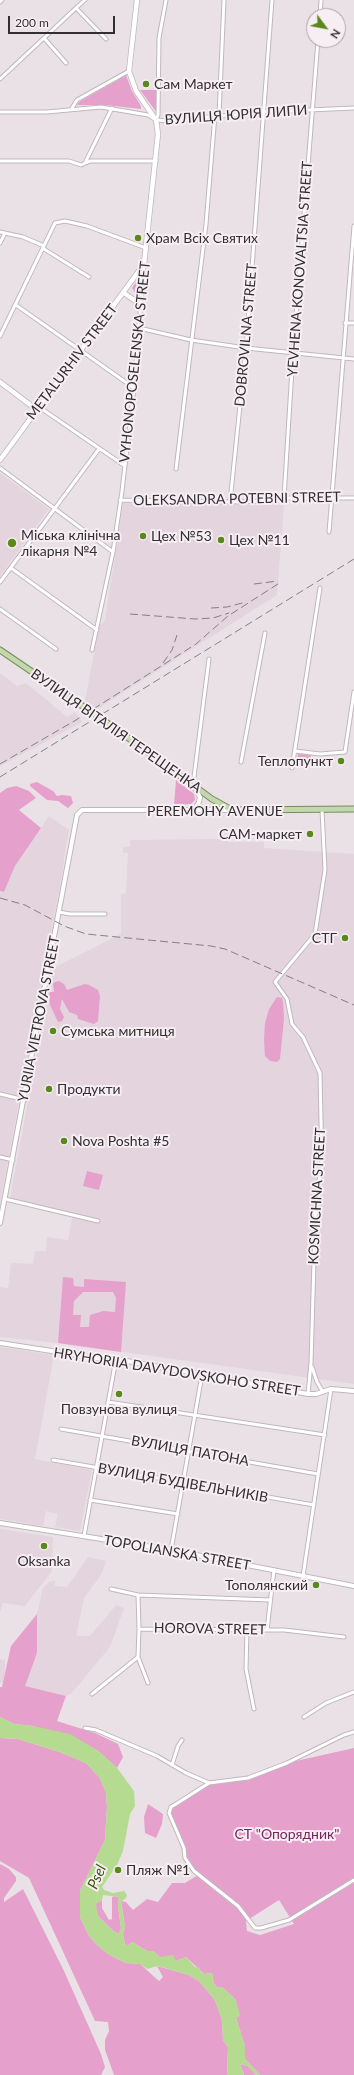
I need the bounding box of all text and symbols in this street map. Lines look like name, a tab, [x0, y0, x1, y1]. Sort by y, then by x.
scale bar	[10, 8, 117, 34]
north arrow	[306, 8, 346, 48]
text: 200 m	[15, 15, 49, 30]
text: N	[328, 27, 344, 41]
place label: Сам Маркет	[154, 76, 233, 92]
marker: Сам Маркет	[141, 79, 151, 89]
street label: ВУЛИЦЯ ЮРІЯ ЛИПИ	[164, 102, 308, 128]
street label: YEVHENA KONOVALTSIA STREET	[284, 161, 316, 377]
place label: Храм Всіх Святих	[146, 230, 258, 246]
marker: Храм Всіх Святих	[133, 233, 143, 243]
street label: VYHONOPOSELENSKA STREET	[116, 261, 154, 463]
street label: DOBROVILNA STREET	[231, 263, 261, 407]
street label: METALURHIV STREET	[23, 301, 121, 423]
street label: OLEKSANDRA POTEBNI STREET	[133, 489, 341, 509]
place label: Міська клінічна лікарня №4	[21, 527, 121, 560]
place label: Цех №53	[151, 528, 212, 544]
marker: Цех №53	[138, 531, 148, 541]
place label: Цех №11	[229, 532, 290, 548]
marker: Цех №11	[216, 535, 226, 545]
marker: Міська клінічна лікарня №4	[6, 537, 18, 549]
street label: ВУЛИЦЯ ВІТАЛІЯ ТЕРЕЩЕНКА	[27, 665, 205, 797]
place label: Теплопункт	[258, 753, 333, 769]
marker: Теплопункт	[336, 756, 346, 766]
street label: PEREMOHY AVENUE	[147, 803, 283, 819]
place label: САМ-маркет	[219, 826, 302, 842]
marker: САМ-маркет	[305, 829, 315, 839]
place label: СТГ	[312, 930, 337, 946]
marker: СТГ	[340, 933, 350, 943]
street label: YURIIA VIETROVA STREET	[15, 934, 63, 1104]
place label: Сумська митниця	[61, 1023, 175, 1039]
marker: Сумська митниця	[48, 1026, 58, 1036]
place label: Продукти	[57, 1081, 121, 1097]
marker: Продукти	[44, 1084, 54, 1094]
street label: KOSMICHNA STREET	[305, 1127, 329, 1265]
place label: Nova Poshta #5	[72, 1133, 169, 1149]
marker: Nova Poshta #5	[59, 1136, 69, 1146]
street label: HRYHORIIA DAVYDOVSKOHO STREET	[52, 1344, 302, 1400]
marker: Повзунова вулиця	[114, 1389, 124, 1399]
place label: Повзунова вулиця	[61, 1401, 177, 1417]
street label: ВУЛИЦЯ ПАТОНА	[130, 1432, 250, 1470]
street label: ВУЛИЦЯ БУДІВЕЛЬНИКІВ	[97, 1460, 269, 1506]
street label: TOPOLIANSKA STREET	[102, 1532, 252, 1574]
marker: Oksanka	[39, 1541, 49, 1551]
place label: Oksanka	[17, 1553, 71, 1569]
place label: Тополянский	[225, 1577, 308, 1593]
marker: Тополянский	[311, 1580, 321, 1590]
street label: HOROVA STREET	[154, 1620, 266, 1638]
park label: СТ "Опорядник"	[235, 1826, 339, 1842]
water label: Psel	[84, 1862, 110, 1892]
place label: Пляж №1	[126, 1862, 190, 1878]
marker: Пляж №1	[113, 1865, 123, 1875]

